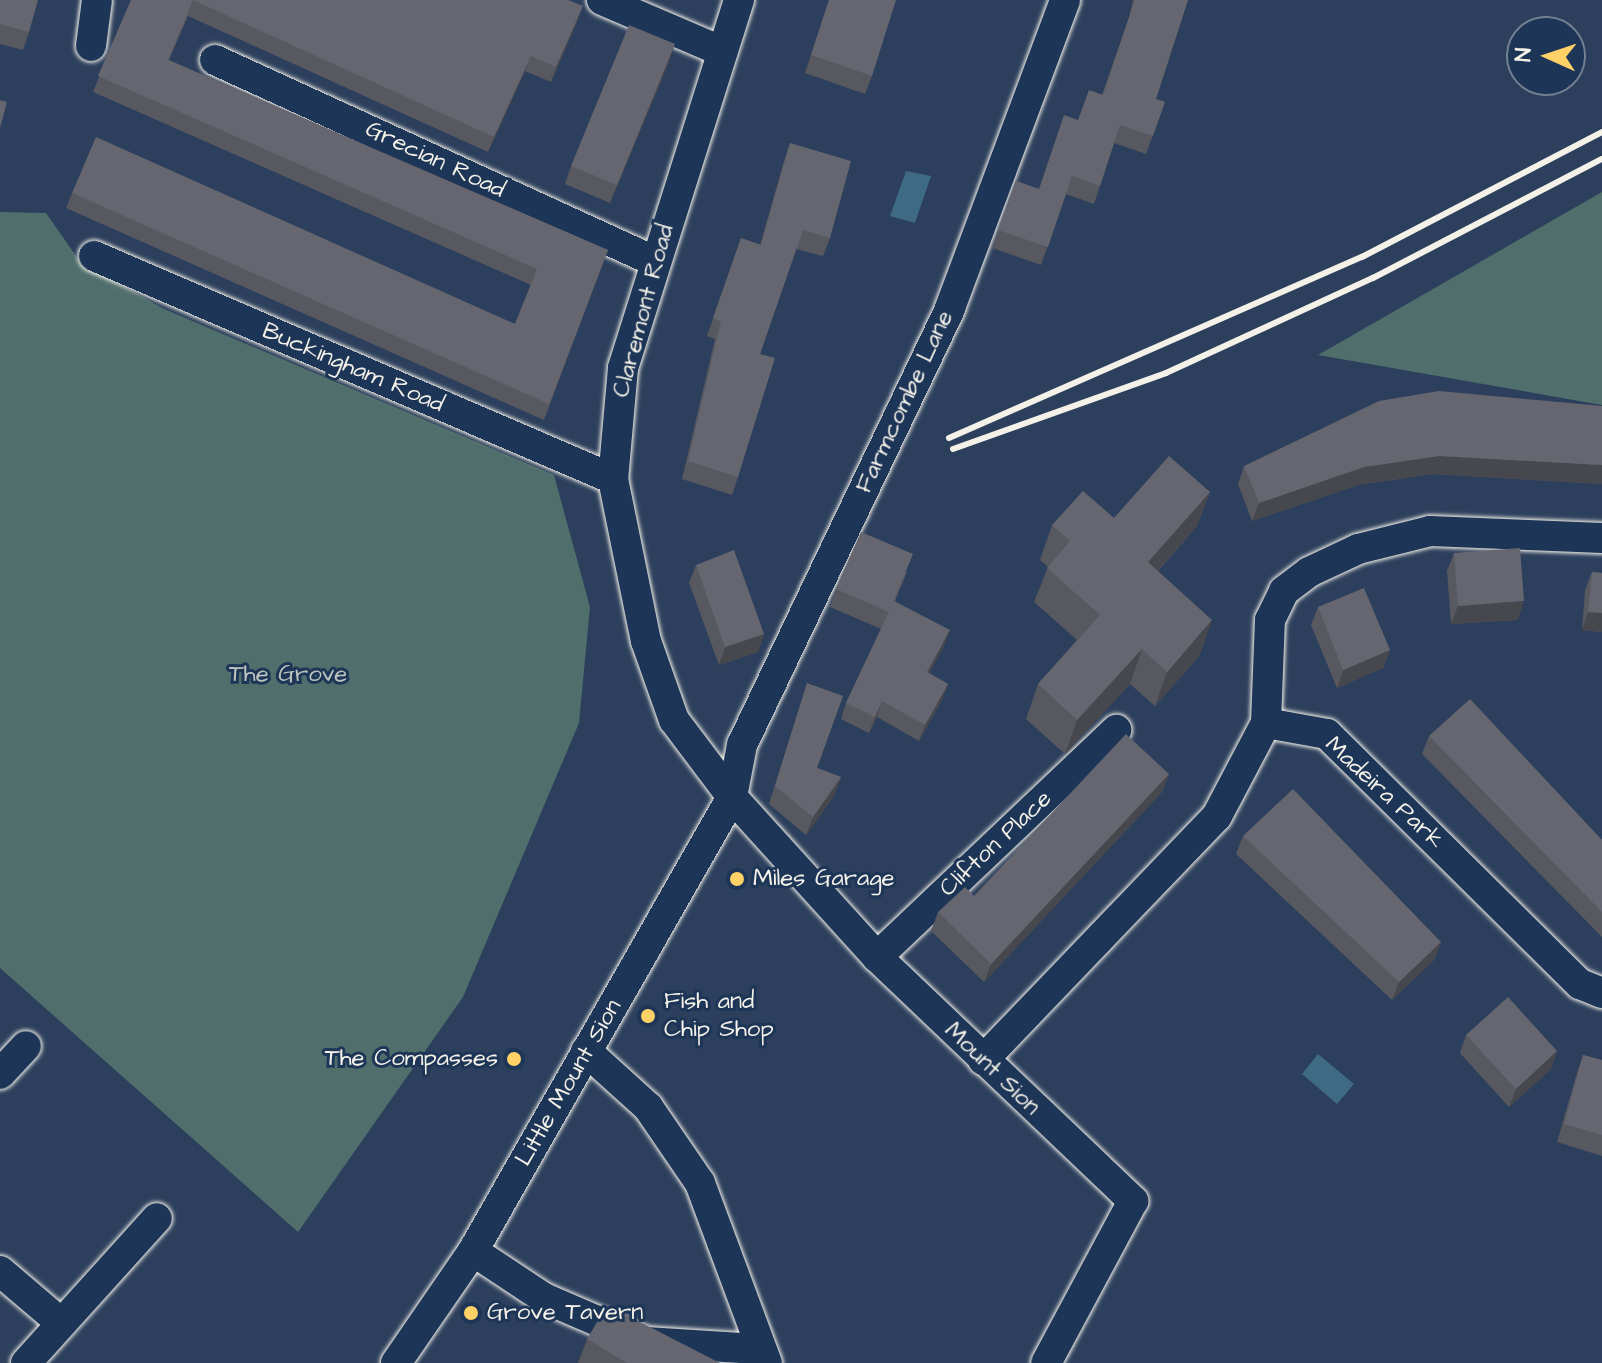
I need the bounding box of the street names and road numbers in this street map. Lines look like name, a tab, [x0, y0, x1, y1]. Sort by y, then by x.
street label: Grecian Road	[361, 115, 509, 205]
street label: Claremont Road	[607, 221, 681, 401]
street label: Farmcombe Lane	[850, 306, 960, 498]
street label: Buckingham Road	[258, 317, 448, 419]
street label: Madeira Park	[1319, 731, 1449, 855]
street label: Clifton Place	[934, 785, 1058, 903]
street label: Little Mount Sion	[510, 995, 628, 1171]
street label: Mount Sion	[938, 1016, 1046, 1122]

